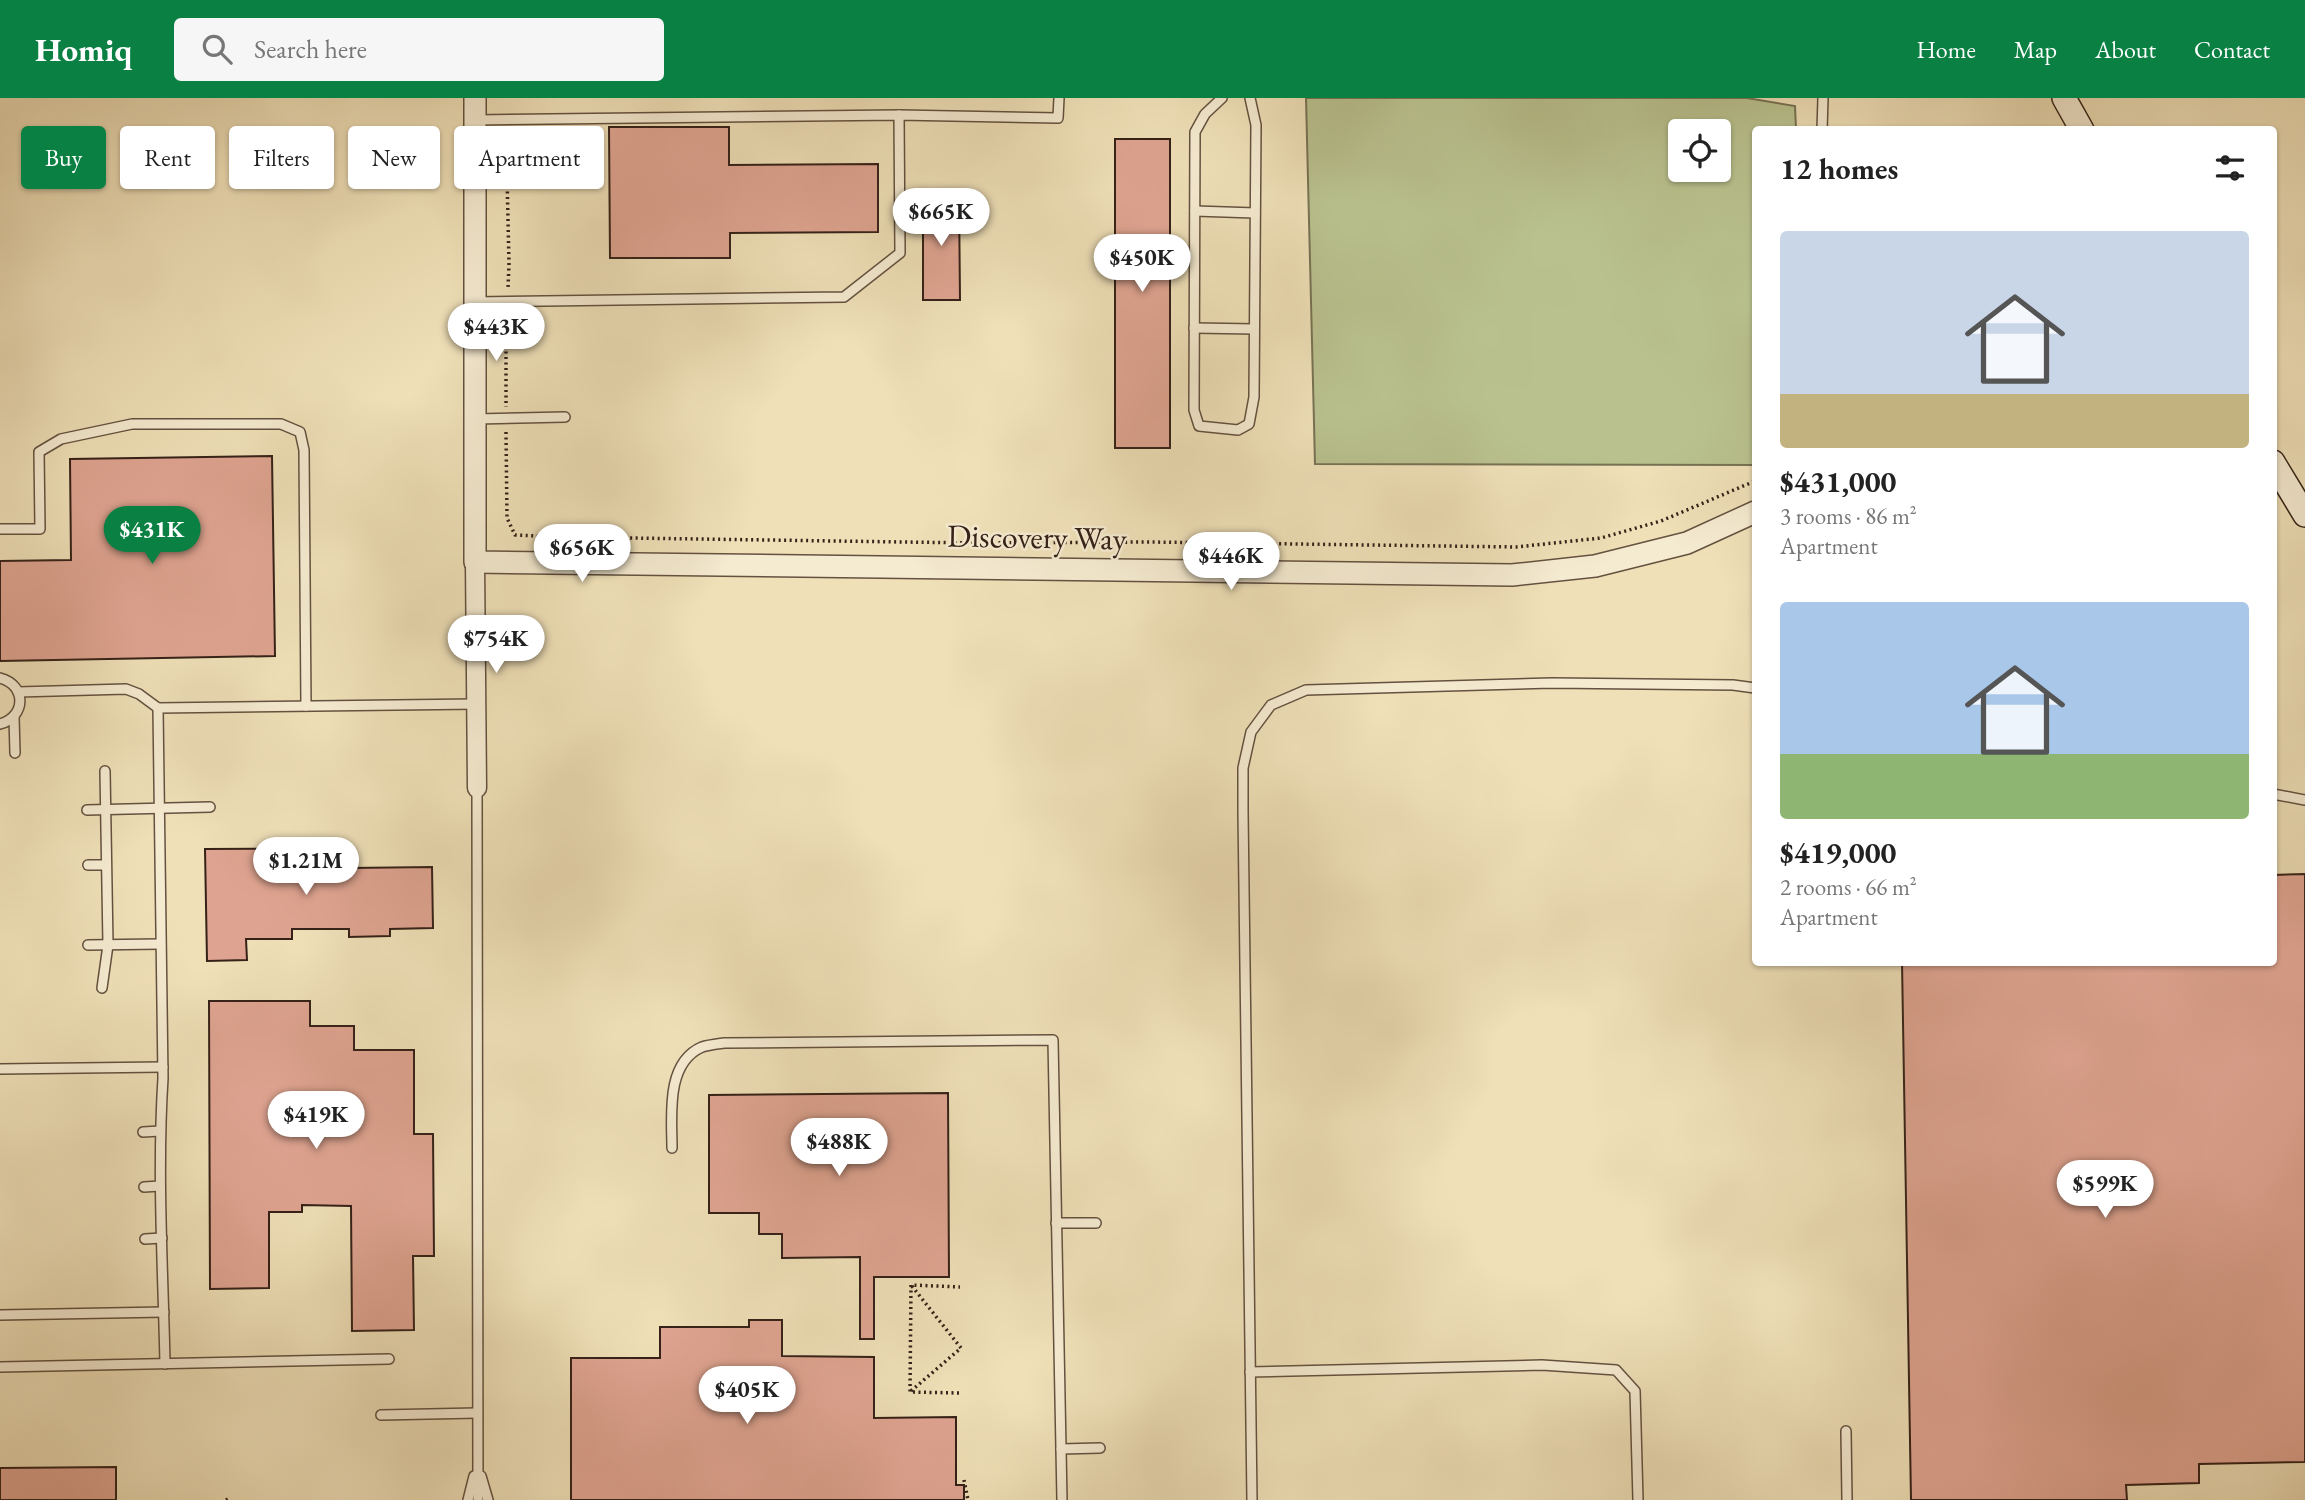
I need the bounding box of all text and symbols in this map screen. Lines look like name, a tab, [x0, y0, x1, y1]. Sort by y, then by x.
search box	[174, 18, 664, 81]
text: Homiq	[35, 28, 132, 71]
icon: search	[198, 30, 236, 68]
text: Search here	[254, 32, 367, 66]
text: Home	[1916, 34, 1976, 65]
text: Map	[2014, 34, 2057, 65]
text: About	[2095, 34, 2156, 65]
text: Contact	[2194, 34, 2270, 65]
map controls	[1668, 119, 1731, 182]
button: locate	[1668, 119, 1731, 182]
chip: Buy	[21, 126, 106, 189]
chip: Rent	[120, 126, 215, 189]
chip: Filters	[229, 126, 334, 189]
chip: New	[348, 126, 440, 189]
chip: Apartment	[454, 126, 604, 189]
text: 12 homes	[1780, 149, 1898, 188]
icon: filters	[2211, 149, 2249, 187]
pin: $665K	[892, 188, 990, 248]
text: $665K	[909, 196, 973, 226]
pin: $450K	[1093, 234, 1191, 294]
text: $450K	[1110, 242, 1174, 272]
icon: home	[1952, 276, 2078, 402]
pin: $443K	[447, 303, 545, 363]
text: $443K	[464, 311, 528, 341]
text: $431,000	[1780, 462, 1896, 501]
text: 3 rooms · 86 m²	[1780, 501, 1917, 531]
pin: $431K	[103, 506, 201, 566]
text: $431K	[120, 514, 184, 544]
street label: Discovery Way	[947, 514, 1128, 560]
pin: $656K	[533, 524, 631, 584]
text: Apartment	[1780, 531, 1878, 561]
text: $656K	[550, 532, 614, 562]
pin: $446K	[1182, 532, 1280, 592]
text: $446K	[1199, 540, 1263, 570]
pin: $754K	[447, 616, 545, 675]
text: $754K	[464, 623, 528, 653]
icon: home	[1952, 647, 2078, 773]
text: $419,000	[1780, 833, 1896, 872]
pin: $1.21M	[249, 838, 363, 897]
text: $1.21M	[269, 845, 343, 875]
text: 2 rooms · 66 m²	[1780, 872, 1917, 902]
text: Apartment	[1780, 902, 1878, 932]
pin: $419K	[267, 1091, 365, 1151]
text: $419K	[284, 1099, 348, 1129]
pin: $488K	[790, 1118, 888, 1178]
text: $488K	[807, 1126, 871, 1156]
pin: $599K	[2056, 1160, 2154, 1220]
text: $599K	[2073, 1168, 2137, 1198]
pin: $405K	[698, 1366, 796, 1426]
text: $405K	[715, 1374, 779, 1404]

